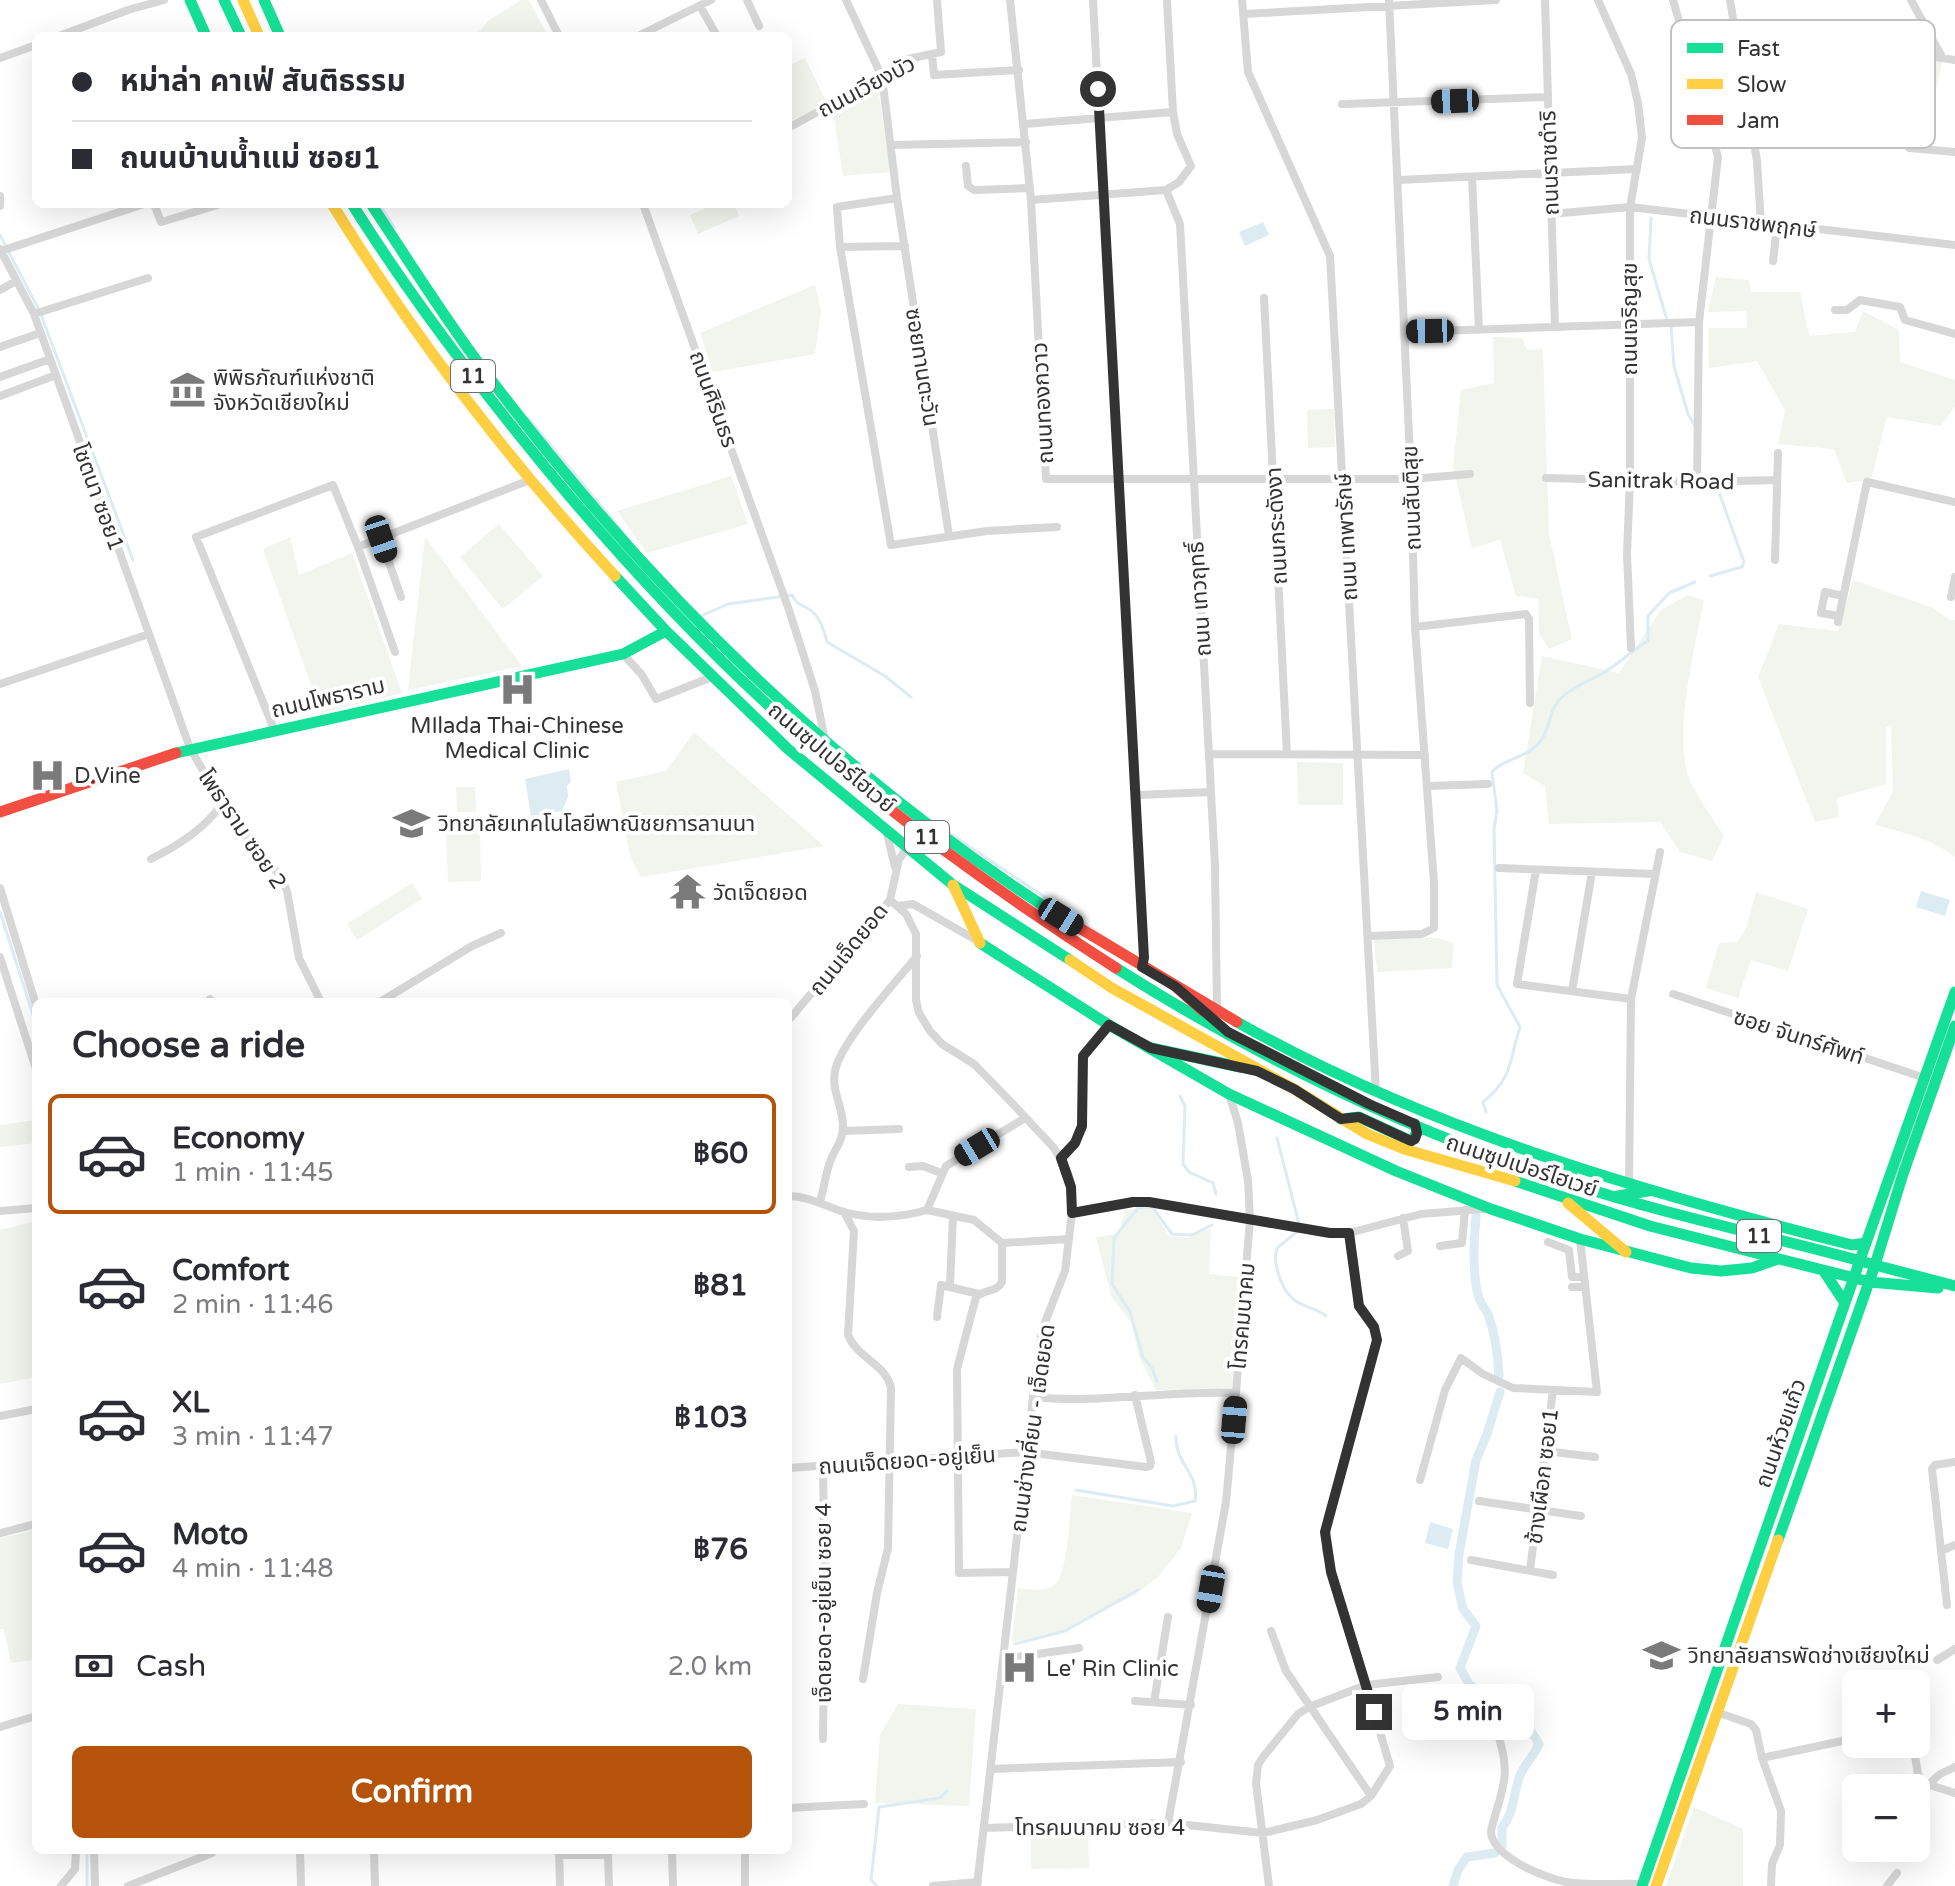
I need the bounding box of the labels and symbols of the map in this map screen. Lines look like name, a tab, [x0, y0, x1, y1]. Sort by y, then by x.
legend	[1671, 20, 1935, 148]
text: Fast	[1737, 36, 1780, 62]
street label: ถนนเวียงบัว	[813, 50, 920, 123]
route start	[1080, 71, 1116, 107]
text: Slow	[1737, 72, 1787, 98]
car	[1431, 88, 1479, 114]
text: Jam	[1737, 108, 1780, 134]
street label: ถนนราชดำริ	[1535, 110, 1565, 216]
street label: ถนนราชพฤกษ์	[1688, 202, 1818, 244]
street label: ถนนเจริญสุข	[1617, 262, 1643, 376]
street label: ซอยทานตะวัน	[900, 306, 944, 428]
car	[1406, 319, 1454, 343]
street label: ถนนทองกวาว	[1027, 341, 1059, 464]
street label: ถนนศิรินธร	[684, 347, 743, 451]
road number: 11	[451, 360, 495, 392]
place label: พิพิธภัณฑ์แห่งชาติ จังหวัดเชียงใหม่	[213, 365, 375, 416]
museum icon: พิพิธภัณฑ์แห่งชาติ จังหวัดเชียงใหม่	[168, 371, 206, 409]
street label: โชตนา ซอย1	[67, 440, 130, 555]
street label: ถนนสันติสุข	[1397, 445, 1427, 551]
street label: ถนนกระดังงา	[1261, 466, 1293, 585]
street label: Sanitrak Road	[1587, 467, 1735, 495]
street label: ถนน เทพารักษ์	[1331, 472, 1363, 602]
car	[362, 512, 400, 566]
street label: ถนน เทวฤทธิ์	[1182, 540, 1217, 657]
hospital icon: MIlada Thai-Chinese Medical Clinic	[498, 670, 536, 708]
street label: ถนนโพธาราม	[269, 672, 388, 724]
street label: ถนนซุปเปอร์ไฮเวย์	[763, 697, 900, 818]
place label: MIlada Thai-Chinese Medical Clinic	[410, 713, 624, 764]
hospital icon: D.Vine	[29, 756, 67, 794]
place label: D.Vine	[74, 763, 141, 789]
street label: โพธาราม ซอย 2	[193, 765, 292, 894]
school or university icon: วิทยาลัยเทคโนโลยีพาณิชยการลานนา	[393, 804, 431, 842]
place label: วิทยาลัยเทคโนโลยีพาณิชยการลานนา	[437, 811, 755, 837]
road number: 11	[905, 821, 949, 853]
temple icon: วัดเจ็ดยอด	[668, 873, 706, 911]
place label: วัดเจ็ดยอด	[713, 880, 808, 906]
car	[1034, 894, 1088, 940]
street label: ถนนเจ็ดยอด	[804, 898, 894, 1001]
street label: ซอย จันทร์ศัพท์	[1730, 1004, 1867, 1070]
car	[950, 1124, 1004, 1170]
street label: ถนนซุปเปอร์ไฮเวย์	[1443, 1129, 1601, 1203]
road number: 11	[1737, 1220, 1781, 1252]
street label: โทรคมนาคม	[1225, 1261, 1261, 1371]
street label: ถนนช่างเคี่ยน - เจ็ดยอด	[1003, 1322, 1060, 1534]
street label: ถนนห้วยแก้ว	[1750, 1375, 1812, 1491]
car	[1220, 1395, 1248, 1445]
street label: ช้างเผือก ซอย1	[1522, 1407, 1564, 1546]
street label: ถนนเจ็ดยอด-อยู่เย็น	[818, 1442, 997, 1480]
street label: เจ็ดยอด-อยู่เย็น ซอย 4	[811, 1503, 837, 1703]
car	[1195, 1563, 1227, 1615]
school or university icon: วิทยาลัยสารพัดช่างเชียงใหม่	[1643, 1636, 1681, 1674]
place label: วิทยาลัยสารพัดช่างเชียงใหม่	[1687, 1643, 1930, 1669]
hospital icon: Le' Rin Clinic	[1001, 1649, 1039, 1687]
place label: Le' Rin Clinic	[1046, 1656, 1179, 1682]
callout: 5 min	[1402, 1684, 1534, 1740]
route end	[1356, 1694, 1392, 1730]
street label: โทรคมนาคม ซอย 4	[1015, 1815, 1185, 1841]

